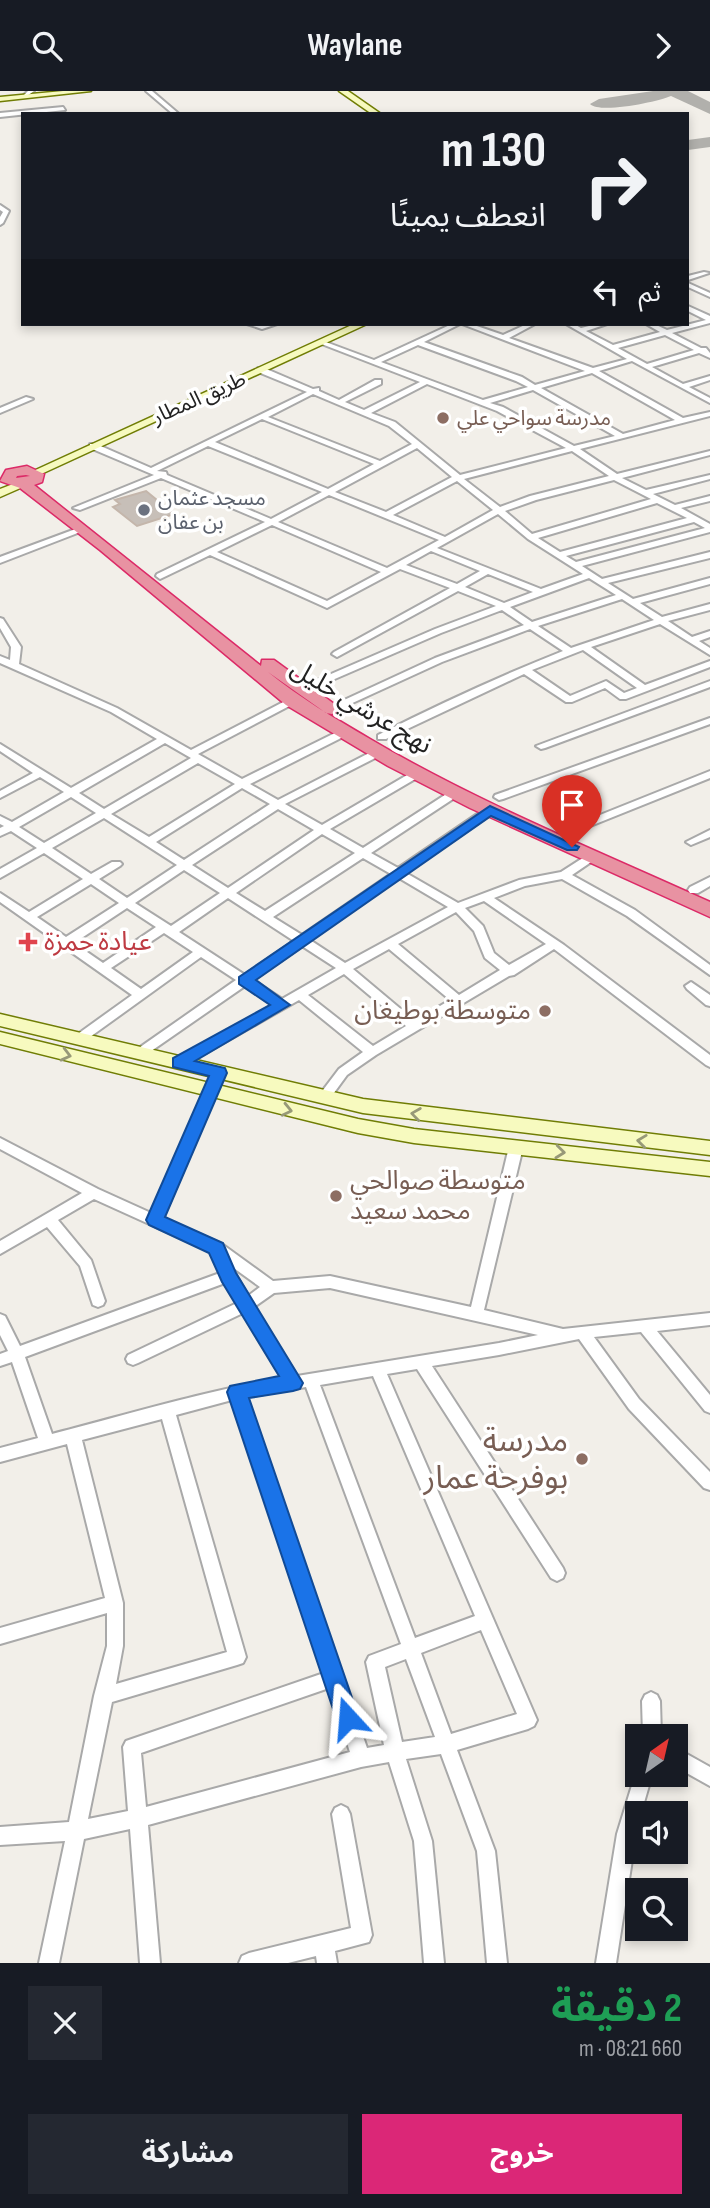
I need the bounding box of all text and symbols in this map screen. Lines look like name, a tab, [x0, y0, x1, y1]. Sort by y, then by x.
text: Waylane	[307, 26, 403, 65]
icon: search	[28, 27, 66, 65]
icon: forward	[644, 27, 682, 65]
text: 130 m	[441, 122, 546, 181]
icon: right	[570, 140, 661, 231]
text: انعطف يمينًا	[390, 197, 546, 236]
icon: left	[587, 273, 625, 311]
text: ثم	[639, 278, 661, 309]
street label: طريق المطار	[147, 366, 250, 430]
place label: مدرسة سواحي علي	[457, 406, 611, 433]
marker: مدرسة سواحي علي	[435, 410, 451, 426]
place label: مسجد عثمان بن عفان	[158, 486, 266, 535]
marker: مسجد عثمان بن عفان	[136, 502, 152, 518]
street label: نهج عرشي خليل	[283, 653, 437, 764]
pin	[542, 775, 602, 847]
icon: arrive	[553, 786, 591, 824]
place label: عيادة حمزة	[44, 927, 152, 958]
marker: عيادة حمزة	[18, 932, 38, 952]
place label: متوسطة بوطيغان	[354, 996, 531, 1027]
marker: متوسطة بوطيغان	[537, 1003, 553, 1019]
one-way arrow	[60, 1046, 72, 1061]
one-way arrow	[281, 1102, 293, 1116]
one-way arrow	[410, 1106, 422, 1121]
one-way arrow	[636, 1133, 648, 1148]
one-way arrow	[555, 1144, 566, 1159]
place label: متوسطة صوالحي محمد سعيد	[350, 1166, 526, 1227]
marker: متوسطة صوالحي محمد سعيد	[328, 1188, 344, 1204]
place label: مدرسة بوفرحة عمار	[422, 1422, 568, 1498]
marker: مدرسة بوفرحة عمار	[574, 1451, 590, 1467]
position arrow	[311, 1681, 385, 1755]
north arrow	[625, 1724, 688, 1787]
map controls	[625, 1724, 688, 1941]
button: sound	[625, 1801, 688, 1864]
button: search	[625, 1878, 688, 1941]
text: 2 دقيقة	[551, 1983, 682, 2034]
button: close	[28, 1986, 102, 2060]
text: 660 m · 08:21	[579, 2035, 682, 2063]
button: مشاركة	[28, 2114, 348, 2194]
button: خروج	[362, 2114, 682, 2194]

